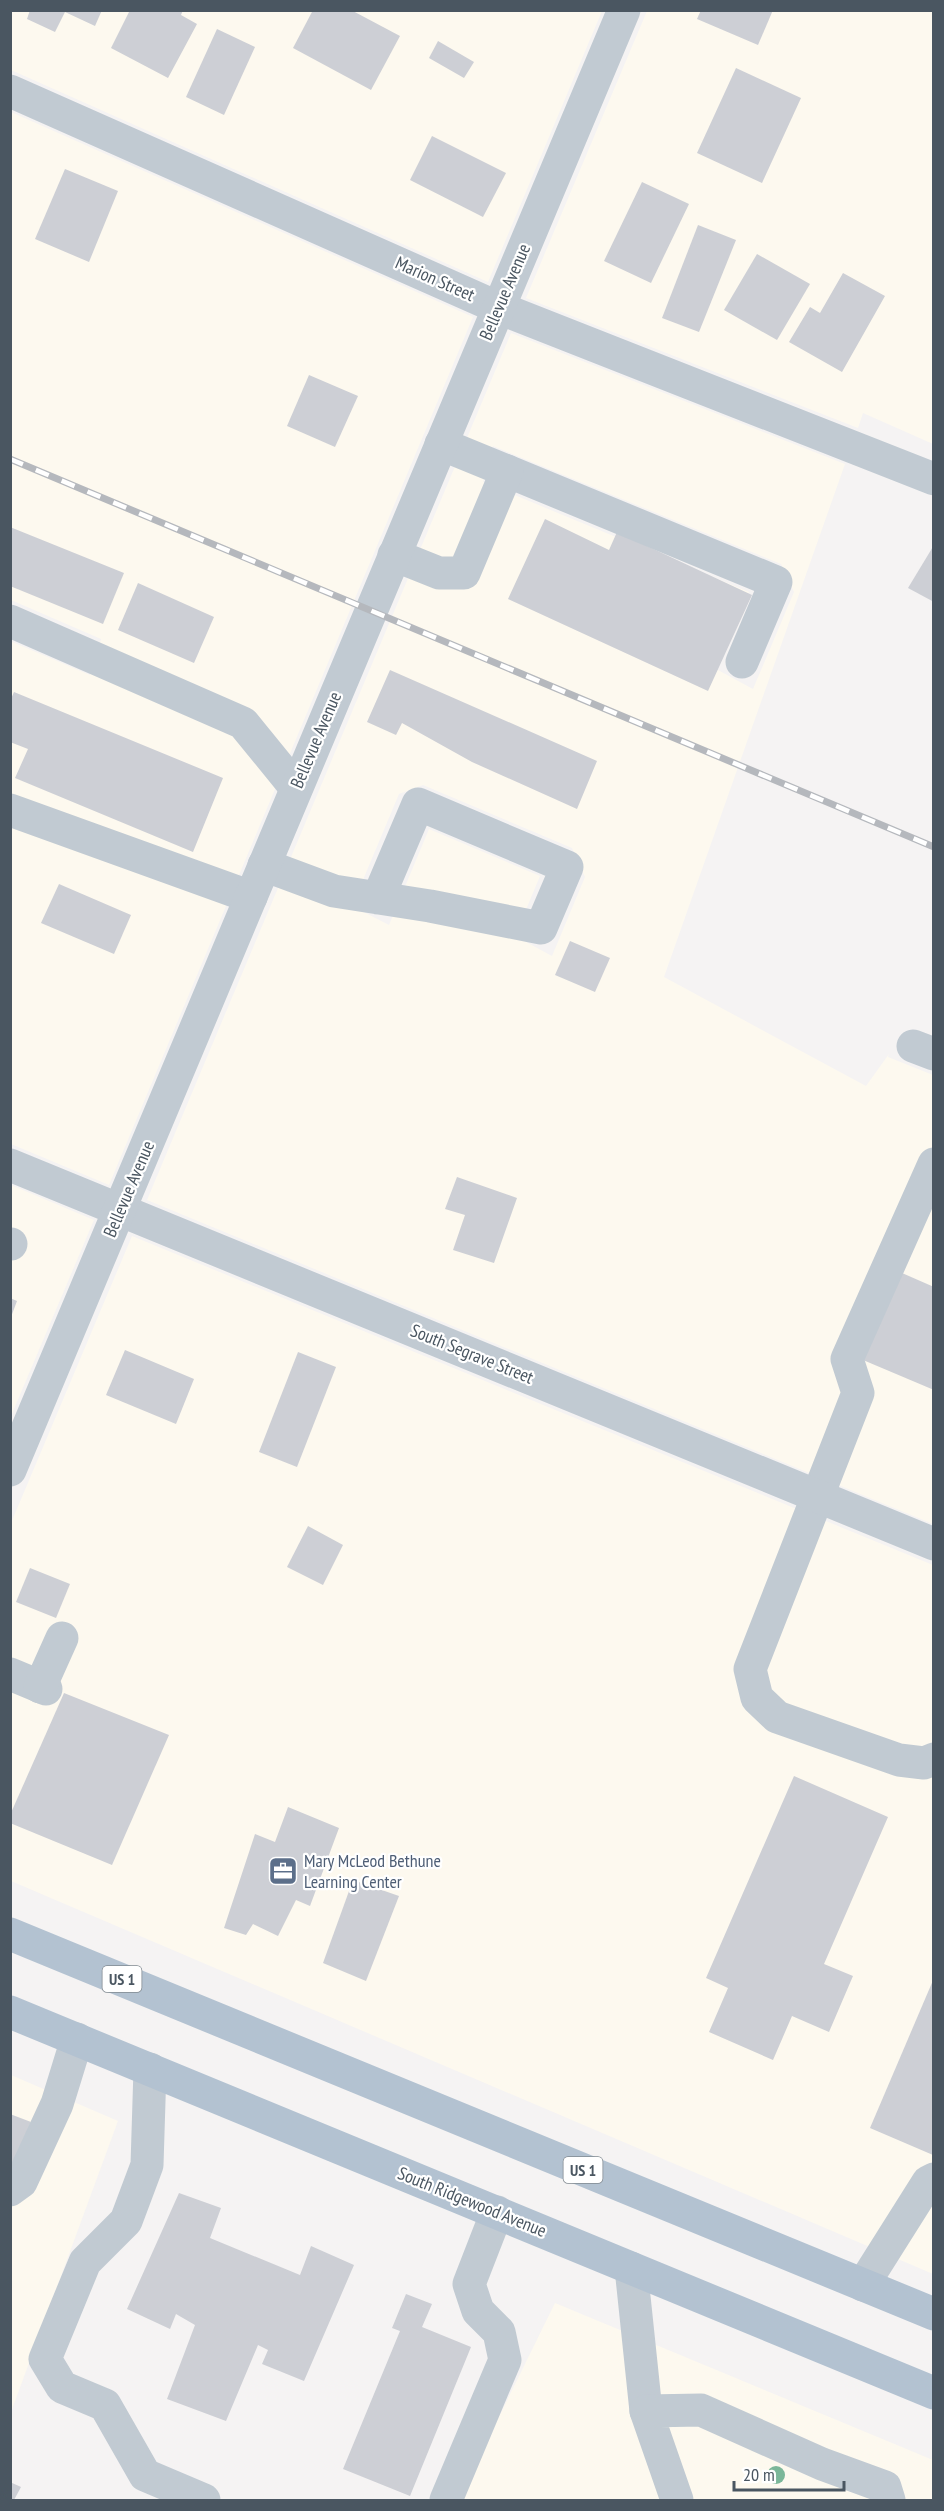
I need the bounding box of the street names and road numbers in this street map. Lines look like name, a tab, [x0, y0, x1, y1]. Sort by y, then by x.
street label: Bellevue Avenue	[474, 240, 535, 343]
street label: Marion Street	[392, 251, 478, 306]
street label: Bellevue Avenue	[285, 688, 346, 791]
street label: Bellevue Avenue	[98, 1137, 159, 1240]
street label: South Segrave Street	[407, 1318, 537, 1389]
road number: US 1	[102, 1966, 142, 1992]
road number: US 1	[564, 2157, 602, 2183]
street label: South Ridgewood Avenue	[395, 2161, 550, 2242]

